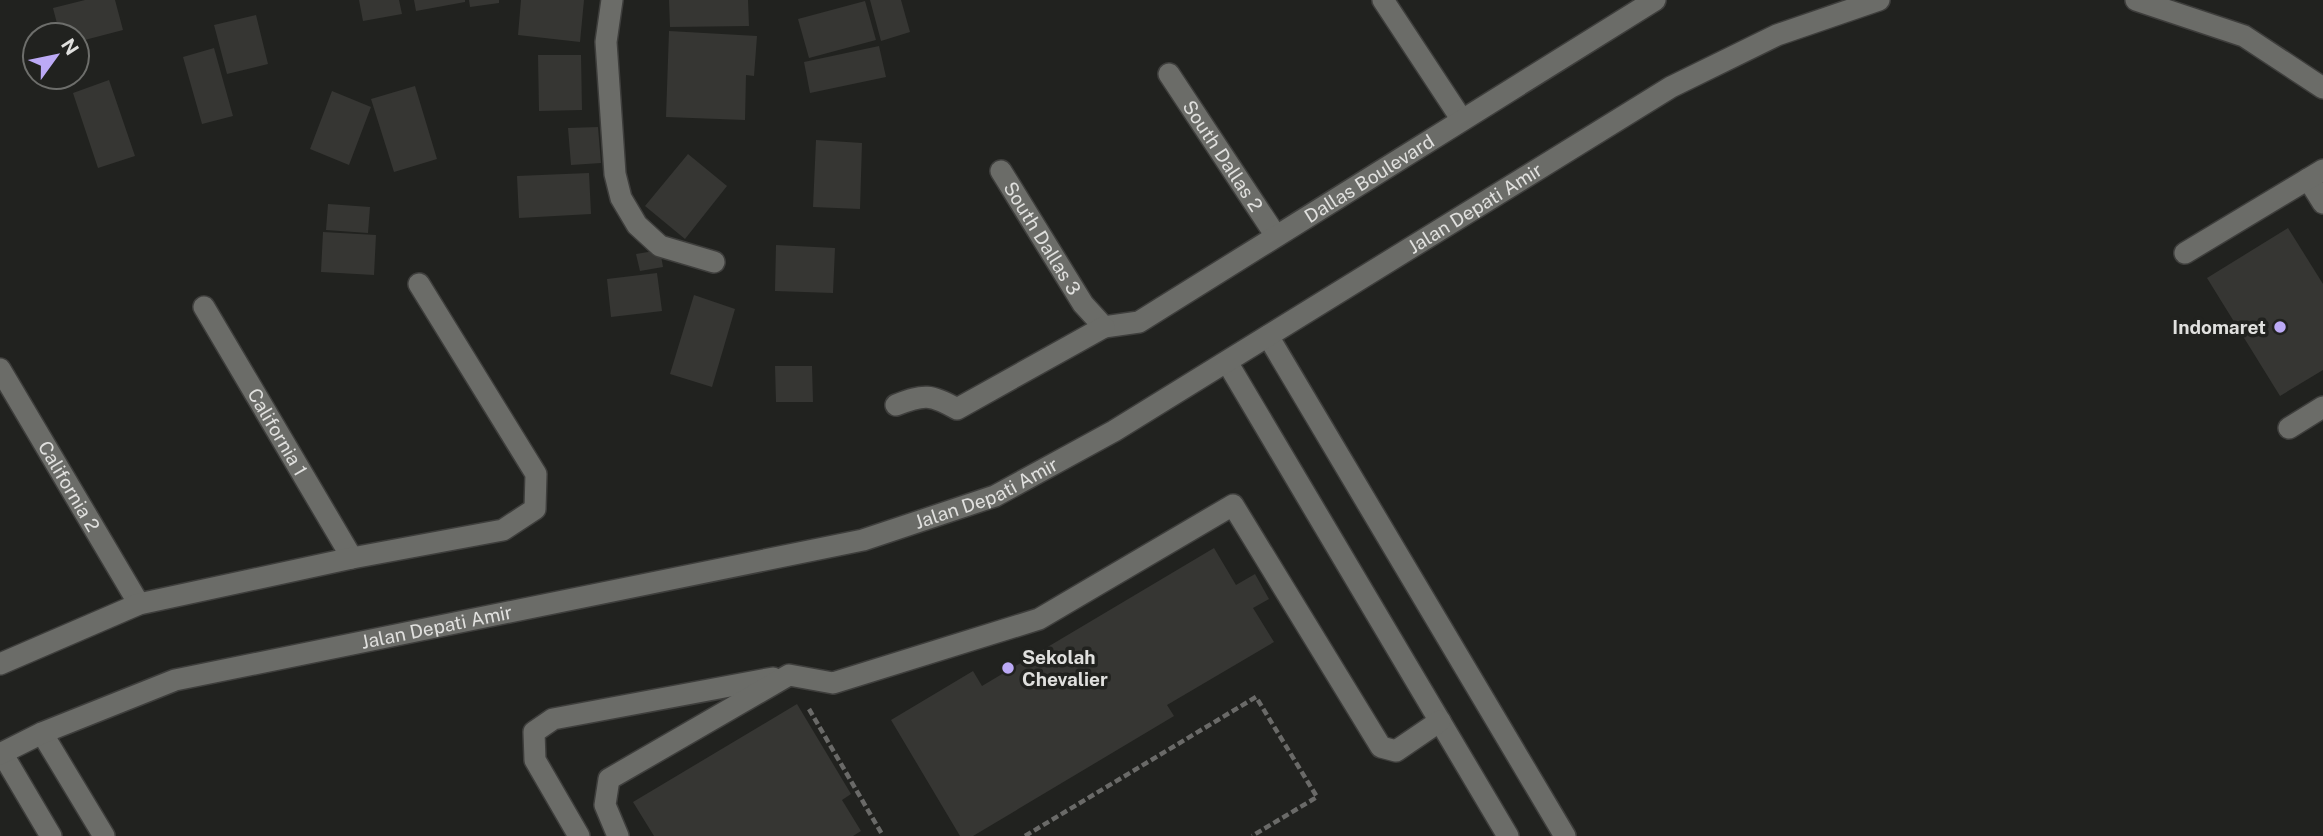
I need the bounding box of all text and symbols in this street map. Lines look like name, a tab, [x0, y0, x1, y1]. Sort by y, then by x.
north arrow	[21, 21, 91, 91]
text: N	[57, 35, 84, 59]
street label: South Dallas 2	[1178, 96, 1268, 215]
street label: Dallas Boulevard	[1300, 130, 1438, 227]
street label: Jalan Depati Amir	[1404, 158, 1546, 258]
street label: South Dallas 3	[999, 178, 1086, 299]
place label: Indomaret	[2172, 316, 2266, 338]
marker: Indomaret	[2272, 319, 2288, 335]
street label: California 1	[243, 384, 312, 480]
street label: California 2	[34, 437, 105, 535]
street label: Jalan Depati Amir	[912, 453, 1061, 533]
street label: Jalan Depati Amir	[359, 601, 514, 653]
place label: Sekolah Chevalier	[1022, 646, 1108, 690]
marker: Sekolah Chevalier	[1000, 660, 1016, 676]

